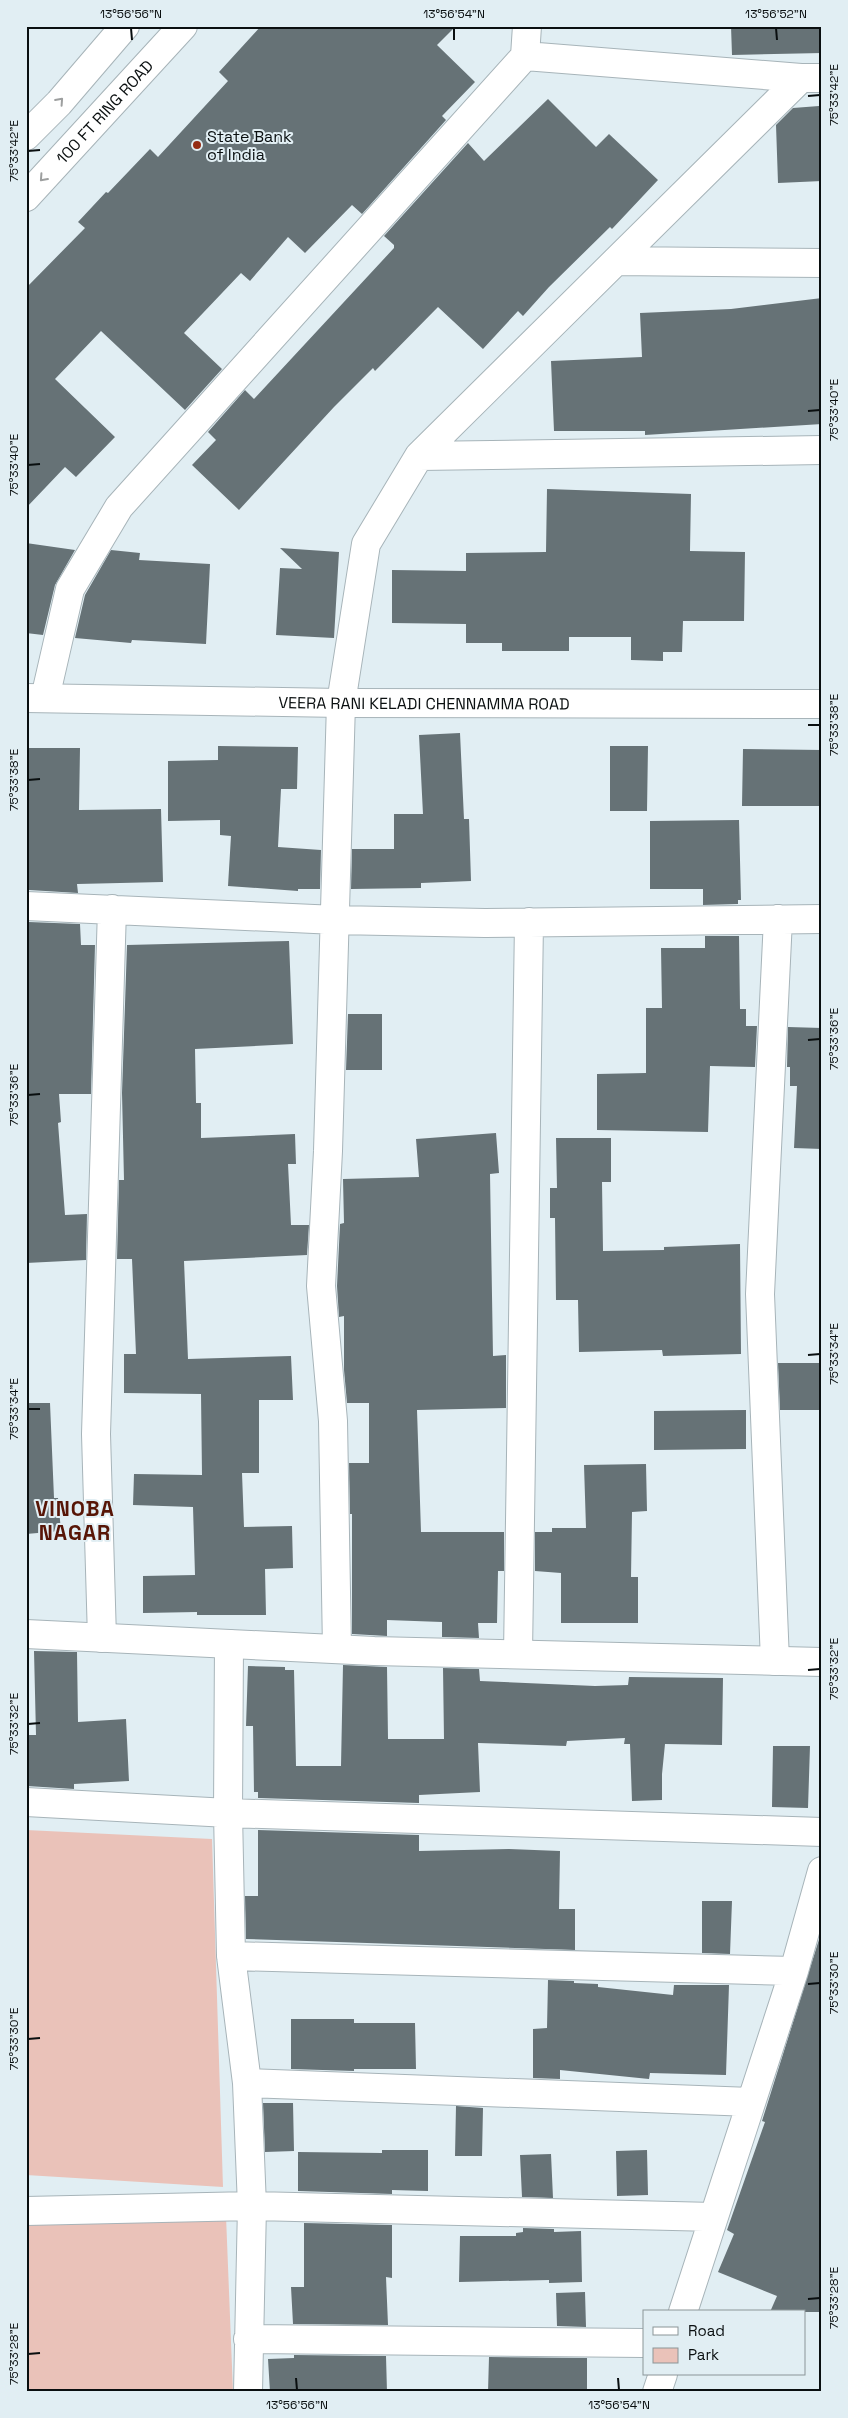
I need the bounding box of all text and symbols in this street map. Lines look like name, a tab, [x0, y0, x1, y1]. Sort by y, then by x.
text: 13°56'56"N	[100, 6, 162, 22]
text: 13°56'54"N	[423, 6, 485, 22]
text: 13°56'52"N	[745, 6, 807, 22]
street label: 100 FT RING ROAD	[51, 55, 157, 168]
text: 75°33'42"E	[826, 64, 842, 126]
one-way arrow	[54, 97, 63, 106]
text: 75°33'42"E	[6, 120, 22, 182]
place label: State Bank of India	[207, 126, 292, 165]
marker: State Bank of India	[191, 139, 203, 151]
one-way arrow	[40, 173, 49, 182]
text: 75°33'40"E	[826, 378, 842, 441]
text: 75°33'40"E	[6, 433, 22, 496]
street label: VEERA RANI KELADI CHENNAMMA ROAD	[278, 692, 570, 714]
text: 75°33'38"E	[826, 693, 842, 756]
text: 75°33'38"E	[6, 748, 22, 811]
text: 75°33'36"E	[826, 1008, 842, 1070]
text: 75°33'36"E	[6, 1064, 22, 1126]
text: 75°33'34"E	[826, 1323, 842, 1385]
text: 75°33'34"E	[6, 1378, 22, 1440]
district label: VINOBA NAGAR	[35, 1495, 115, 1546]
text: 75°33'32"E	[826, 1638, 842, 1700]
text: 75°33'32"E	[6, 1693, 22, 1755]
text: 75°33'30"E	[826, 1951, 842, 2014]
text: 75°33'30"E	[6, 2007, 22, 2070]
text: 75°33'28"E	[826, 2266, 842, 2329]
legend	[643, 2310, 806, 2376]
text: Road	[688, 2321, 725, 2340]
text: 75°33'28"E	[6, 2322, 22, 2385]
text: Park	[688, 2345, 719, 2364]
text: 13°56'56"N	[266, 2397, 328, 2413]
text: 13°56'54"N	[588, 2397, 650, 2413]

